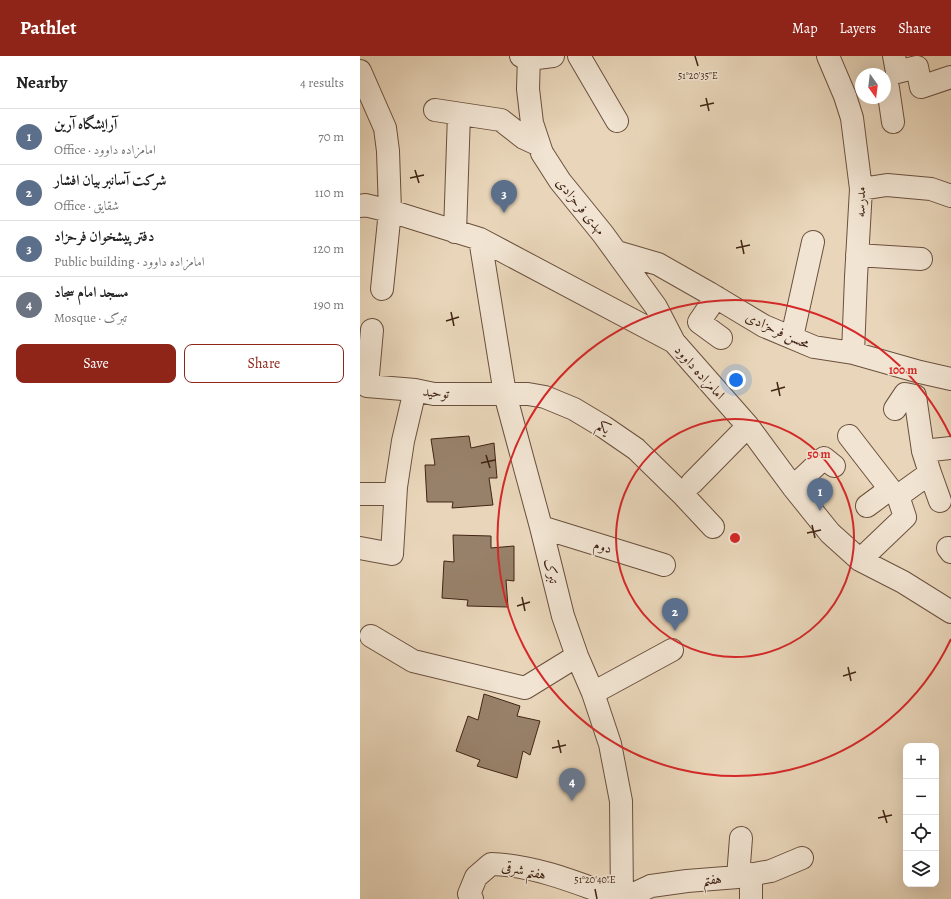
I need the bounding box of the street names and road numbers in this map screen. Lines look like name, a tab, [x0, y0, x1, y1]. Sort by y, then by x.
street label: مهدی فرحزادی	[552, 174, 610, 239]
street label: مدرسه	[851, 186, 870, 218]
street label: محسن فرحزادی	[742, 307, 814, 354]
street label: امامزاده داوود	[670, 341, 729, 404]
street label: توحید	[422, 382, 450, 403]
street label: یکم	[591, 416, 615, 443]
street label: دوم	[590, 535, 614, 561]
street label: تبرک	[539, 557, 564, 586]
street label: هفتم شرقی	[499, 857, 548, 888]
street label: هفتم	[702, 869, 723, 894]

